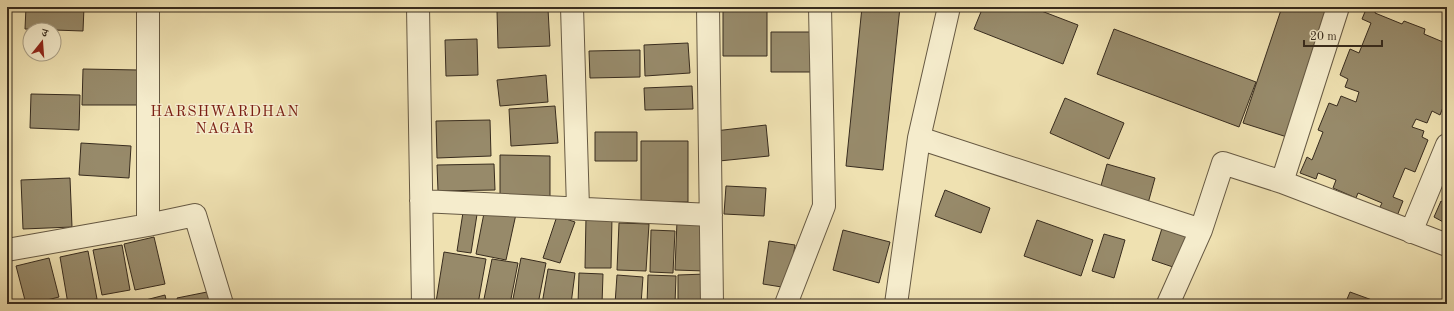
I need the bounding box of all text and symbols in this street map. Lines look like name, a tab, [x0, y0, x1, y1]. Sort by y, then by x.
north arrow	[22, 22, 62, 62]
scale bar	[1304, 22, 1382, 48]
text: उ	[39, 27, 50, 40]
text: 20 m	[1310, 31, 1337, 43]
district label: HARSHWARDHAN NAGAR	[150, 105, 300, 137]

